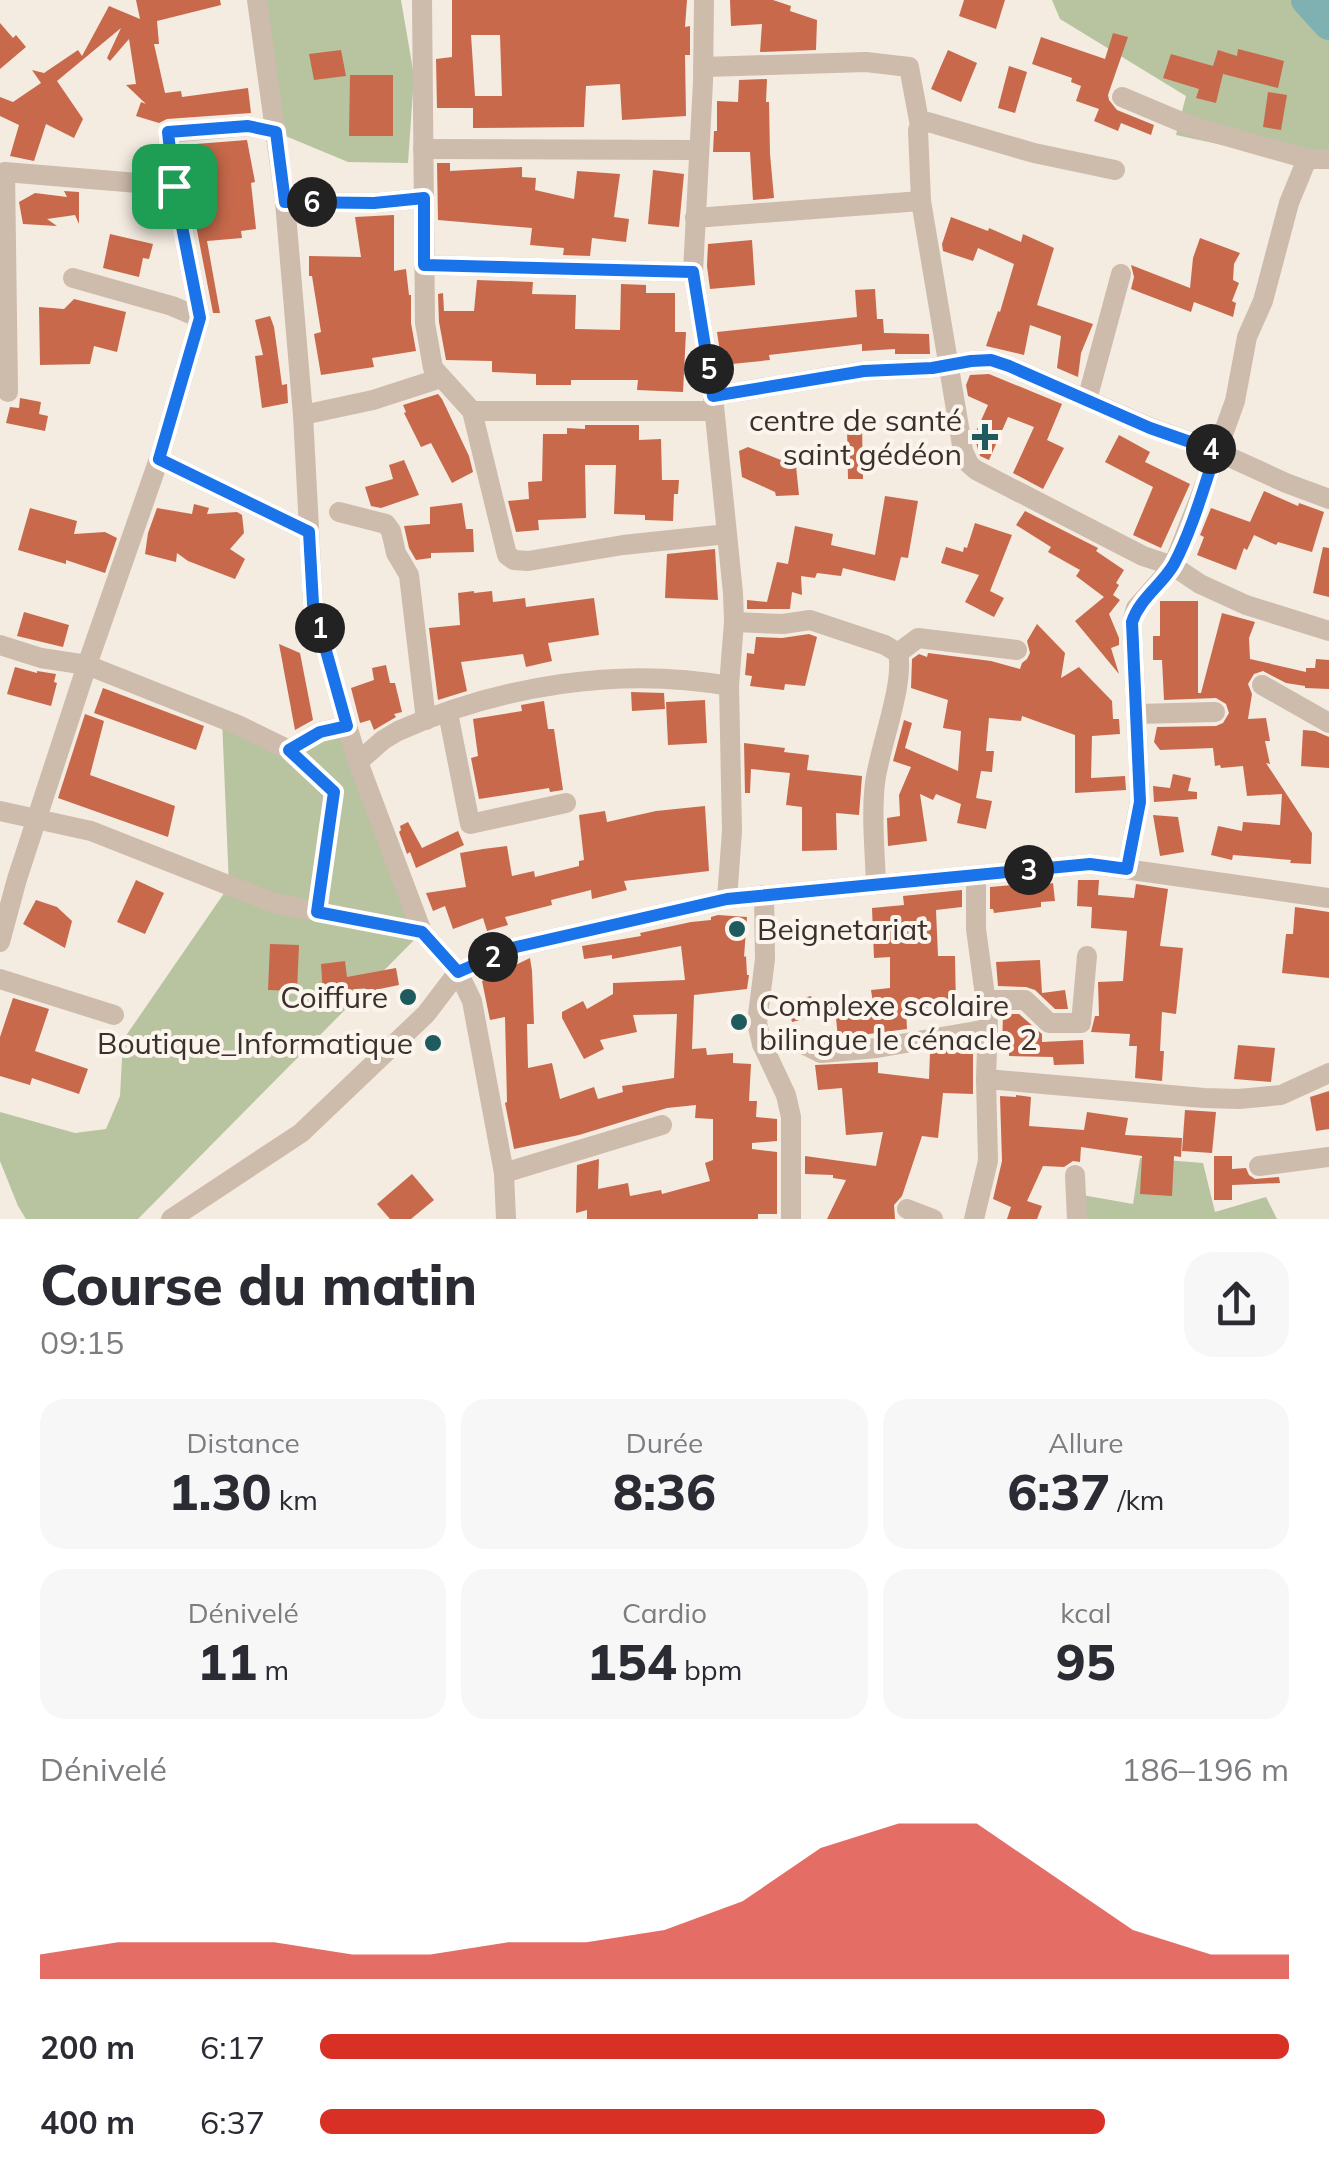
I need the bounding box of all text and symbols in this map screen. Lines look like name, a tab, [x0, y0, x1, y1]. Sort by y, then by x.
pin	[132, 144, 217, 229]
icon: arrive	[147, 159, 202, 214]
pin: 6	[287, 177, 337, 227]
text: 6	[304, 184, 320, 219]
pin: 5	[684, 344, 734, 394]
text: 5	[701, 351, 717, 386]
place label: centre de santé saint gédéon	[749, 401, 962, 473]
marker: centre de santé saint gédéon	[972, 424, 998, 450]
pin: 4	[1186, 424, 1236, 474]
text: 4	[1203, 431, 1219, 466]
pin: 1	[295, 603, 345, 653]
text: 1	[312, 610, 328, 645]
pin: 3	[1004, 845, 1054, 895]
text: 3	[1021, 852, 1037, 887]
place label: Beignetariat	[757, 910, 928, 948]
marker: Beignetariat	[726, 918, 748, 940]
pin: 2	[468, 932, 518, 982]
text: 2	[485, 939, 501, 974]
place label: Coiffure	[280, 978, 388, 1016]
marker: Coiffure	[397, 986, 419, 1008]
place label: Complexe scolaire bilingue le cénacle 2	[759, 986, 1037, 1058]
marker: Complexe scolaire bilingue le cénacle 2	[728, 1011, 750, 1033]
place label: Boutique_Informatique	[97, 1024, 413, 1062]
marker: Boutique_Informatique	[422, 1032, 444, 1054]
text: Course du matin	[40, 1250, 477, 1319]
button: share	[1184, 1252, 1289, 1357]
text: 09:15	[40, 1322, 124, 1362]
text: Distance	[187, 1425, 300, 1460]
text: Durée	[626, 1425, 703, 1460]
text: Allure	[1048, 1425, 1123, 1460]
text: 1.30	[169, 1460, 272, 1523]
text: 8:36	[613, 1460, 716, 1523]
text: 6:37	[1007, 1460, 1110, 1523]
text: km	[272, 1482, 318, 1517]
text: /km	[1110, 1482, 1164, 1517]
text: Dénivelé	[188, 1595, 299, 1630]
text: Cardio	[622, 1595, 707, 1630]
text: kcal	[1060, 1595, 1111, 1630]
text: 11	[197, 1630, 257, 1693]
text: 154	[587, 1630, 677, 1693]
text: 95	[1056, 1630, 1116, 1693]
text: m	[257, 1652, 289, 1687]
text: bpm	[677, 1652, 742, 1687]
text: Dénivelé	[40, 1749, 167, 1789]
text: 186–196 m	[1121, 1749, 1289, 1789]
text: 200 m	[40, 2027, 135, 2067]
text: 6:17	[200, 2027, 265, 2067]
text: 400 m	[40, 2102, 135, 2142]
text: 6:37	[200, 2102, 265, 2142]

